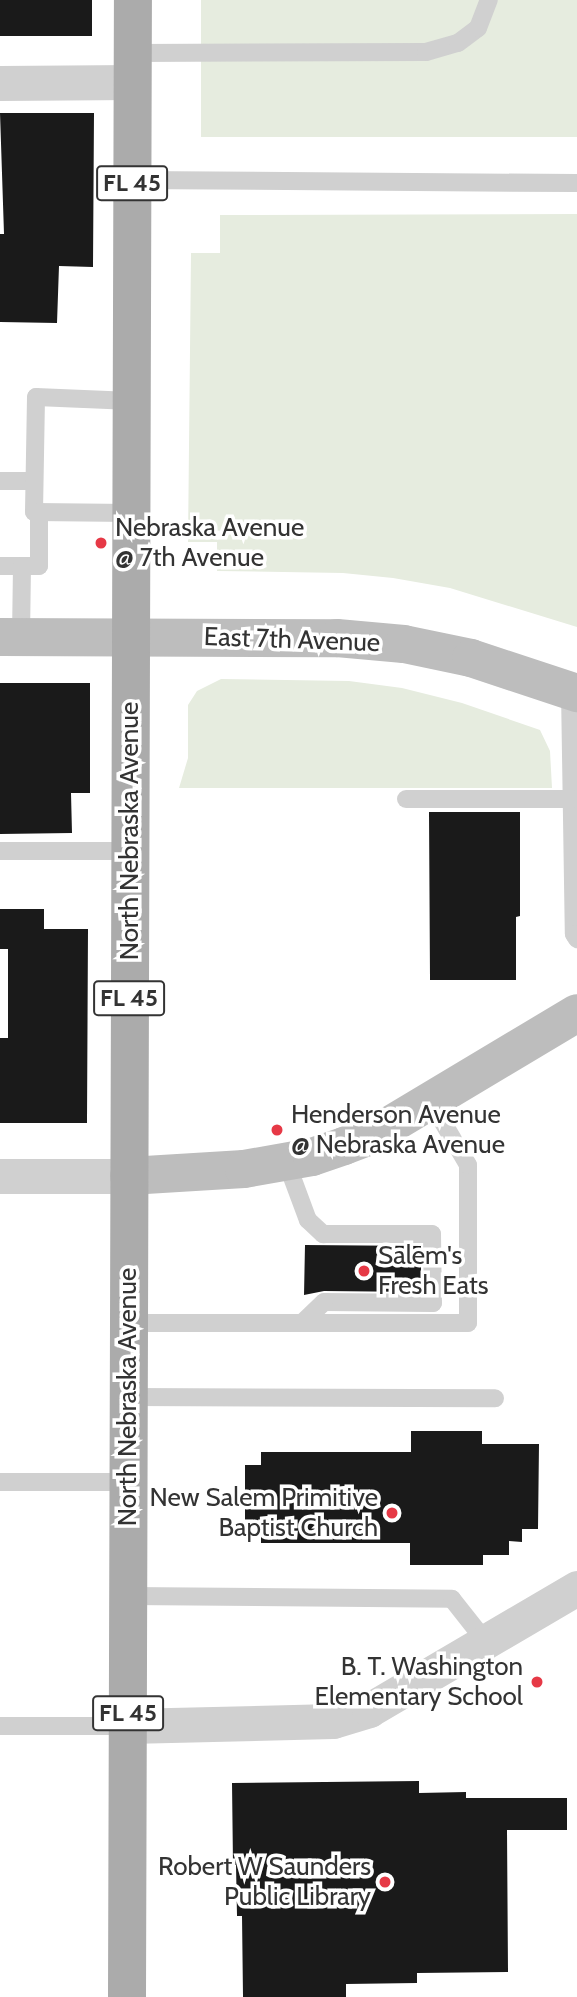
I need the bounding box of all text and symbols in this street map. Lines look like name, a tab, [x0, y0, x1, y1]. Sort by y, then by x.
road number: FL 45	[95, 162, 169, 204]
place label: Nebraska Avenue @ 7th Avenue	[115, 512, 304, 574]
marker: Nebraska Avenue @ 7th Avenue	[93, 535, 109, 551]
street label: East 7th Avenue	[203, 621, 381, 659]
street label: North Nebraska Avenue	[114, 702, 146, 960]
road number: FL 45	[92, 978, 166, 1018]
place label: Henderson Avenue @ Nebraska Avenue	[291, 1099, 505, 1160]
marker: Henderson Avenue @ Nebraska Avenue	[269, 1122, 285, 1138]
place label: Salem's Fresh Eats	[378, 1240, 488, 1302]
marker: Salem's Fresh Eats	[356, 1263, 372, 1279]
street label: North Nebraska Avenue	[112, 1268, 144, 1526]
place label: New Salem Primitive Baptist Church	[150, 1482, 378, 1544]
marker: New Salem Primitive Baptist Church	[384, 1505, 400, 1521]
place label: B. T. Washington Elementary School	[315, 1651, 523, 1712]
marker: B. T. Washington Elementary School	[529, 1674, 545, 1690]
road number: FL 45	[91, 1693, 165, 1734]
place label: Robert W Saunders Public Library	[158, 1851, 371, 1912]
marker: Robert W Saunders Public Library	[377, 1874, 393, 1890]

